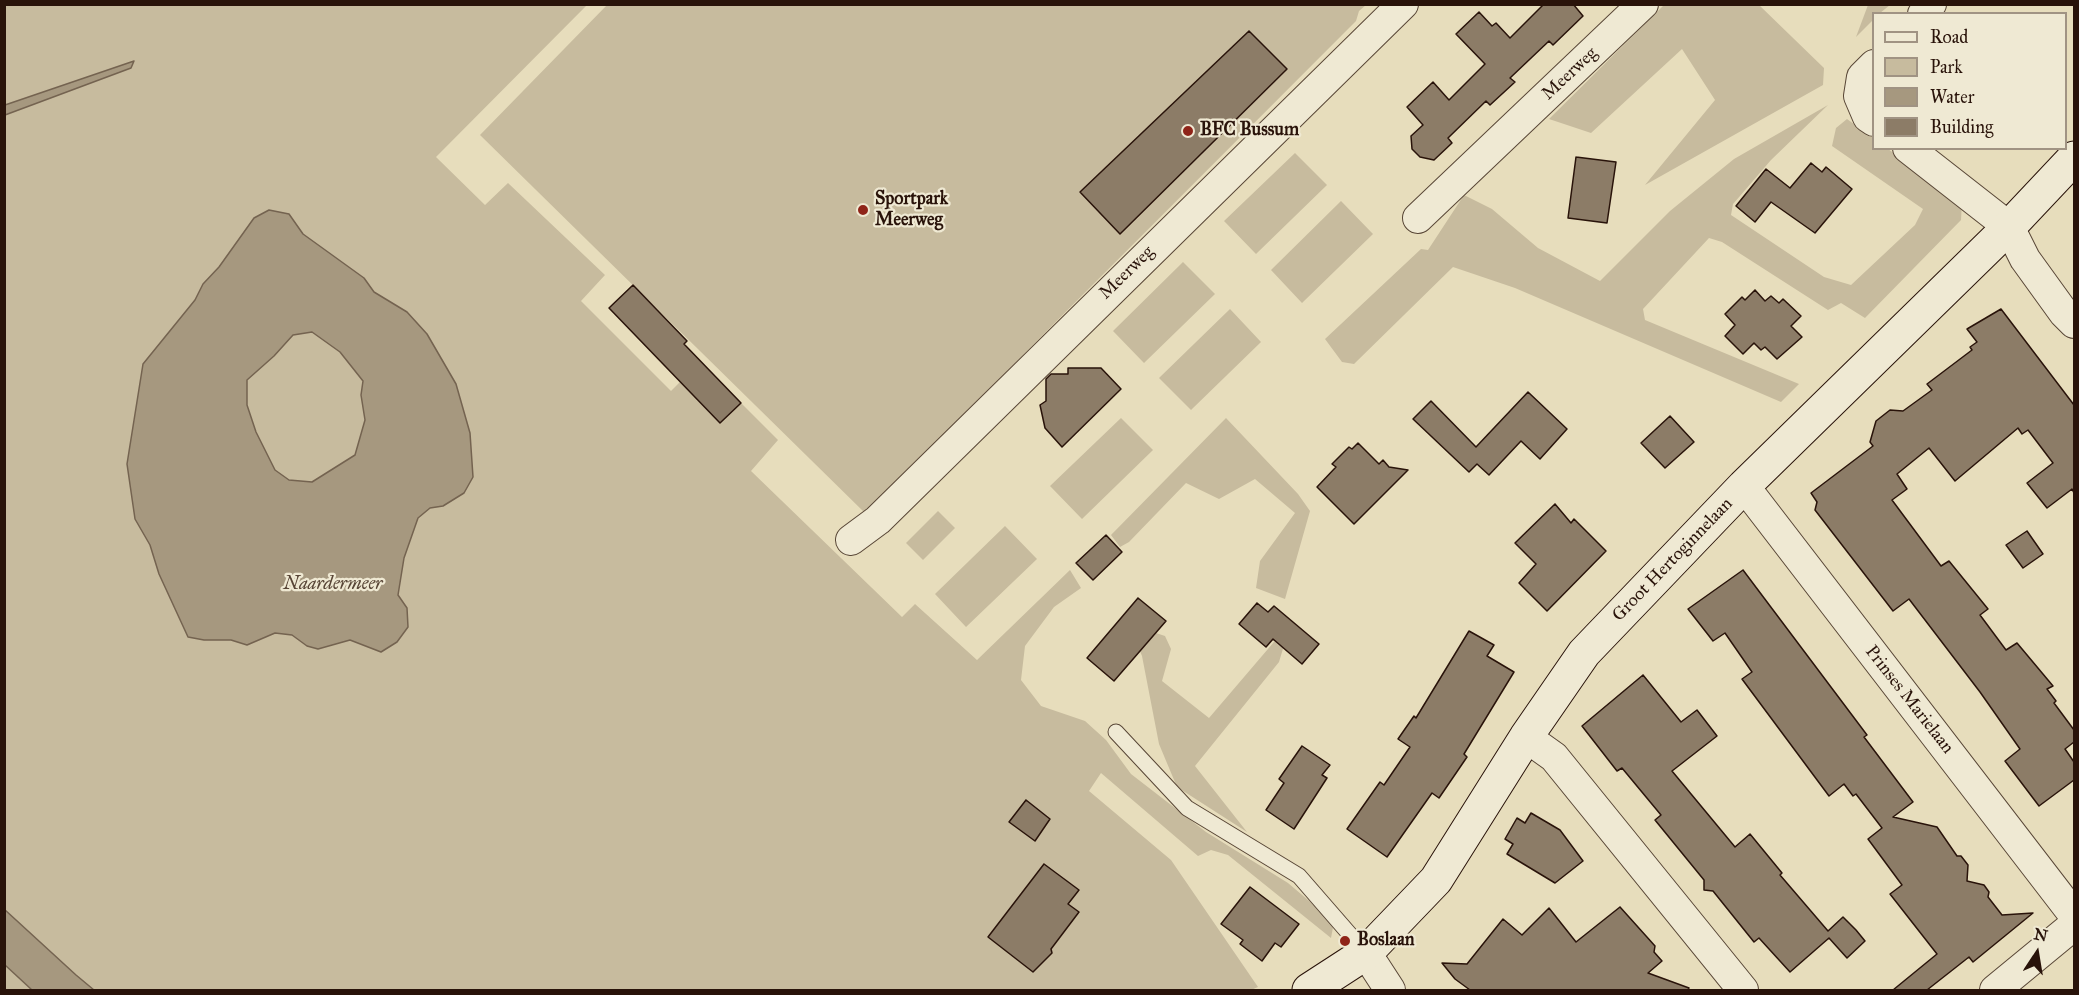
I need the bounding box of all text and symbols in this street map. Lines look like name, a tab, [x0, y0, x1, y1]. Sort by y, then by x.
legend	[1872, 12, 2067, 150]
text: Road	[1930, 26, 1968, 48]
street label: Meerweg	[1538, 43, 1602, 105]
text: Park	[1930, 56, 1963, 78]
text: Water	[1930, 86, 1974, 108]
text: Building	[1930, 116, 1993, 138]
place label: BFC Bussum	[1200, 120, 1299, 142]
marker: BFC Bussum	[1181, 124, 1195, 138]
place label: Sportpark Meerweg	[875, 189, 948, 232]
marker: Sportpark Meerweg	[856, 203, 870, 217]
street label: Meerweg	[1095, 242, 1159, 304]
street label: Groot Hertoginnelaan	[1608, 494, 1738, 626]
park label: Naardermeer	[283, 574, 383, 596]
street label: Prinses Marielaan	[1860, 642, 1958, 758]
north arrow	[2007, 923, 2067, 983]
text: N	[2032, 924, 2049, 946]
place label: Boslaan	[1357, 930, 1414, 952]
marker: Boslaan	[1338, 934, 1352, 948]

